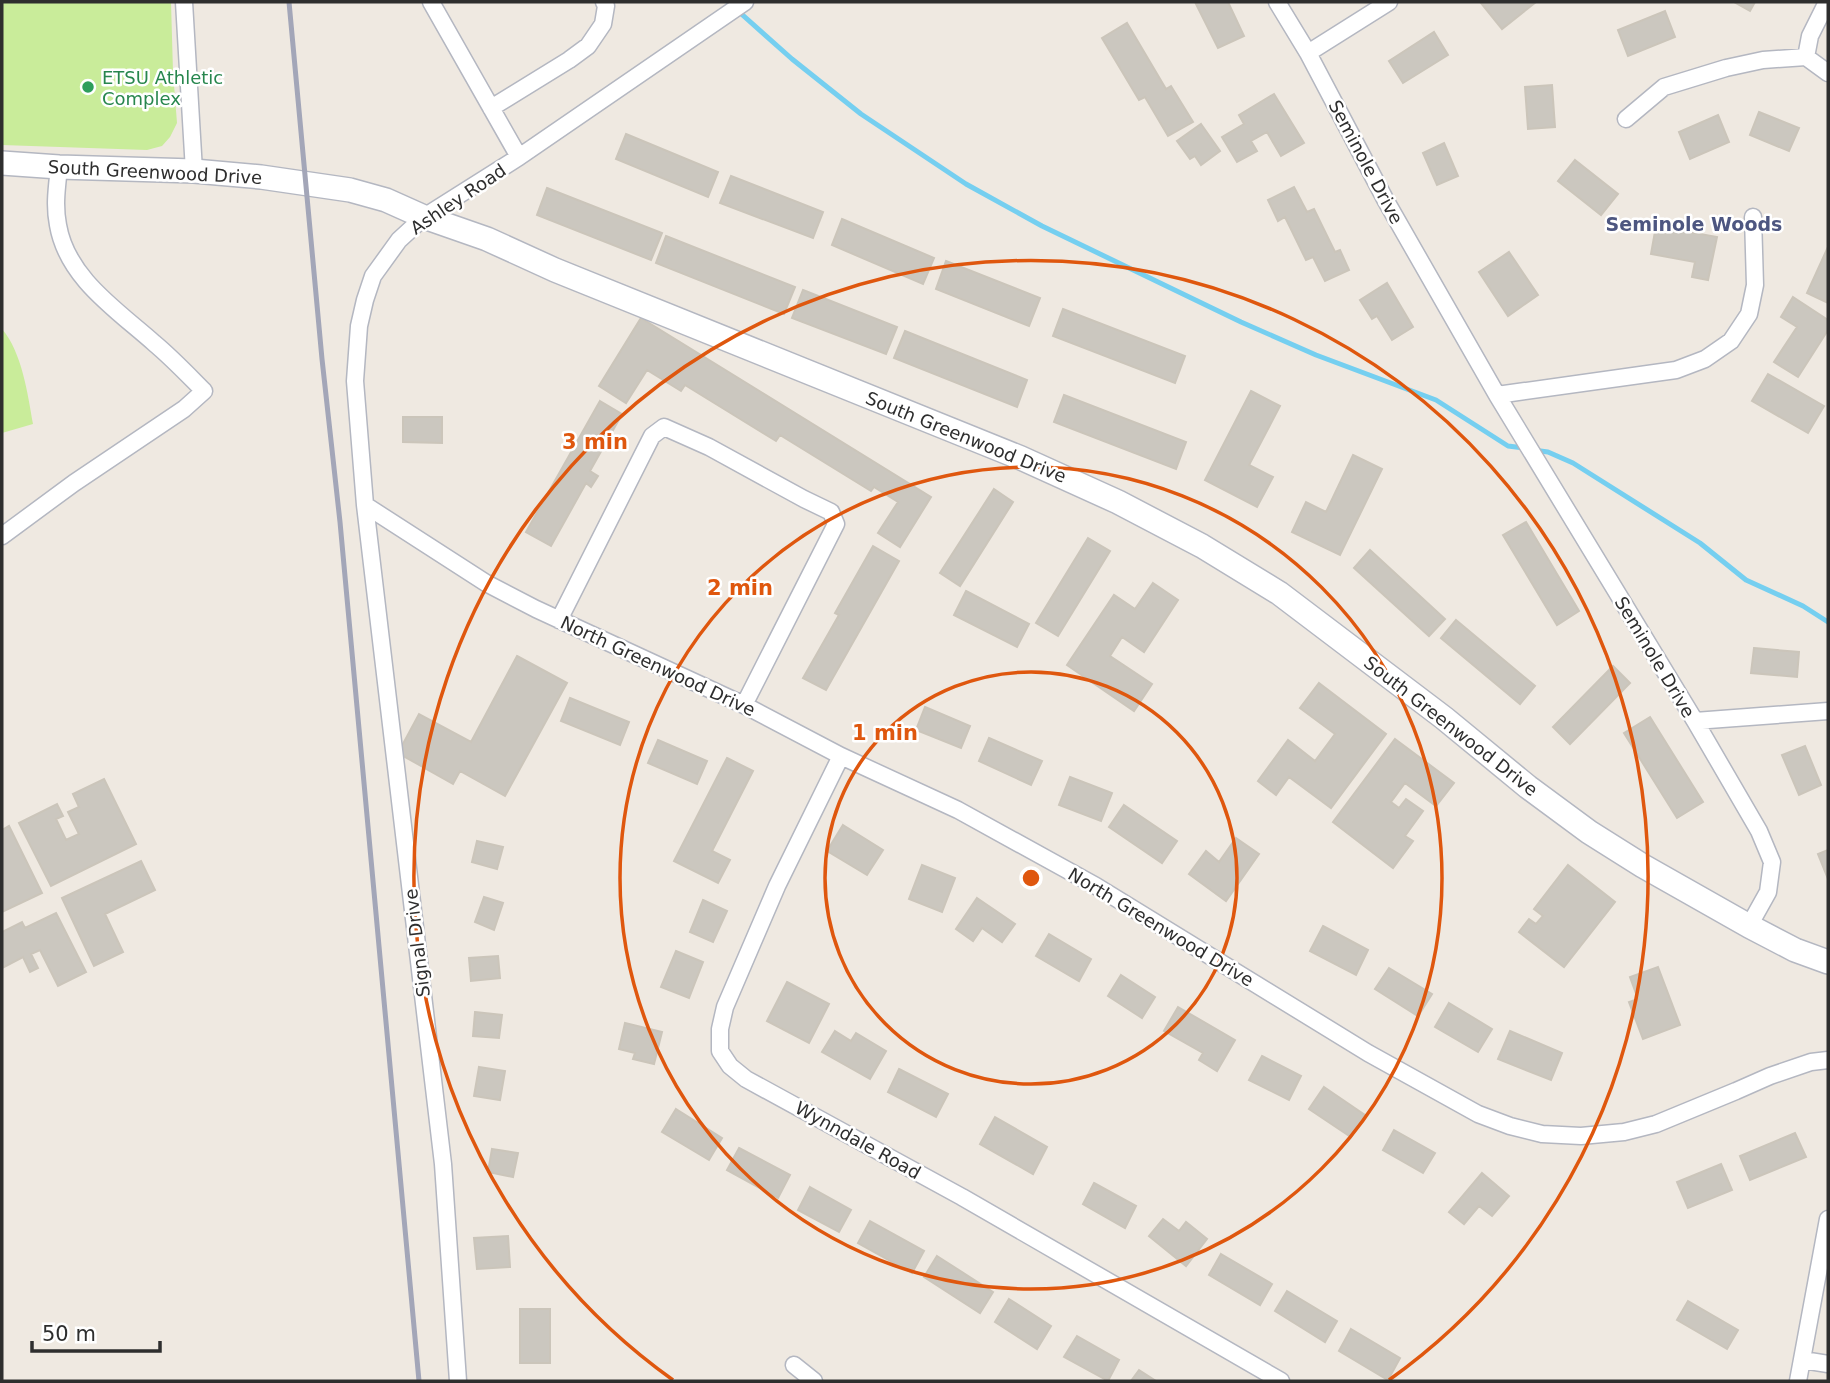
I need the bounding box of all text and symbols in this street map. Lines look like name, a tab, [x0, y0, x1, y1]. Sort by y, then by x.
place label: ETSU Athletic Complex	[102, 67, 223, 109]
marker: ETSU Athletic Complex	[80, 79, 96, 95]
street label: Seminole Drive	[1325, 96, 1407, 228]
street label: South Greenwood Drive	[47, 156, 263, 188]
street label: Ashley Road	[406, 159, 510, 239]
district label: Seminole Woods	[1606, 213, 1782, 235]
street label: South Greenwood Drive	[863, 387, 1069, 487]
text: 3 min	[562, 430, 628, 454]
text: 2 min	[707, 576, 773, 600]
street label: Seminole Drive	[1611, 593, 1699, 721]
street label: North Greenwood Drive	[557, 612, 759, 720]
street label: South Greenwood Drive	[1360, 652, 1542, 800]
text: 1 min	[852, 721, 918, 745]
street label: North Greenwood Drive	[1065, 863, 1257, 991]
centre of rings	[1019, 866, 1043, 890]
street label: Signal Drive	[400, 888, 434, 998]
street label: Wynndale Road	[792, 1097, 924, 1183]
scale bar	[32, 1310, 159, 1354]
text: 50 m	[42, 1322, 96, 1346]

